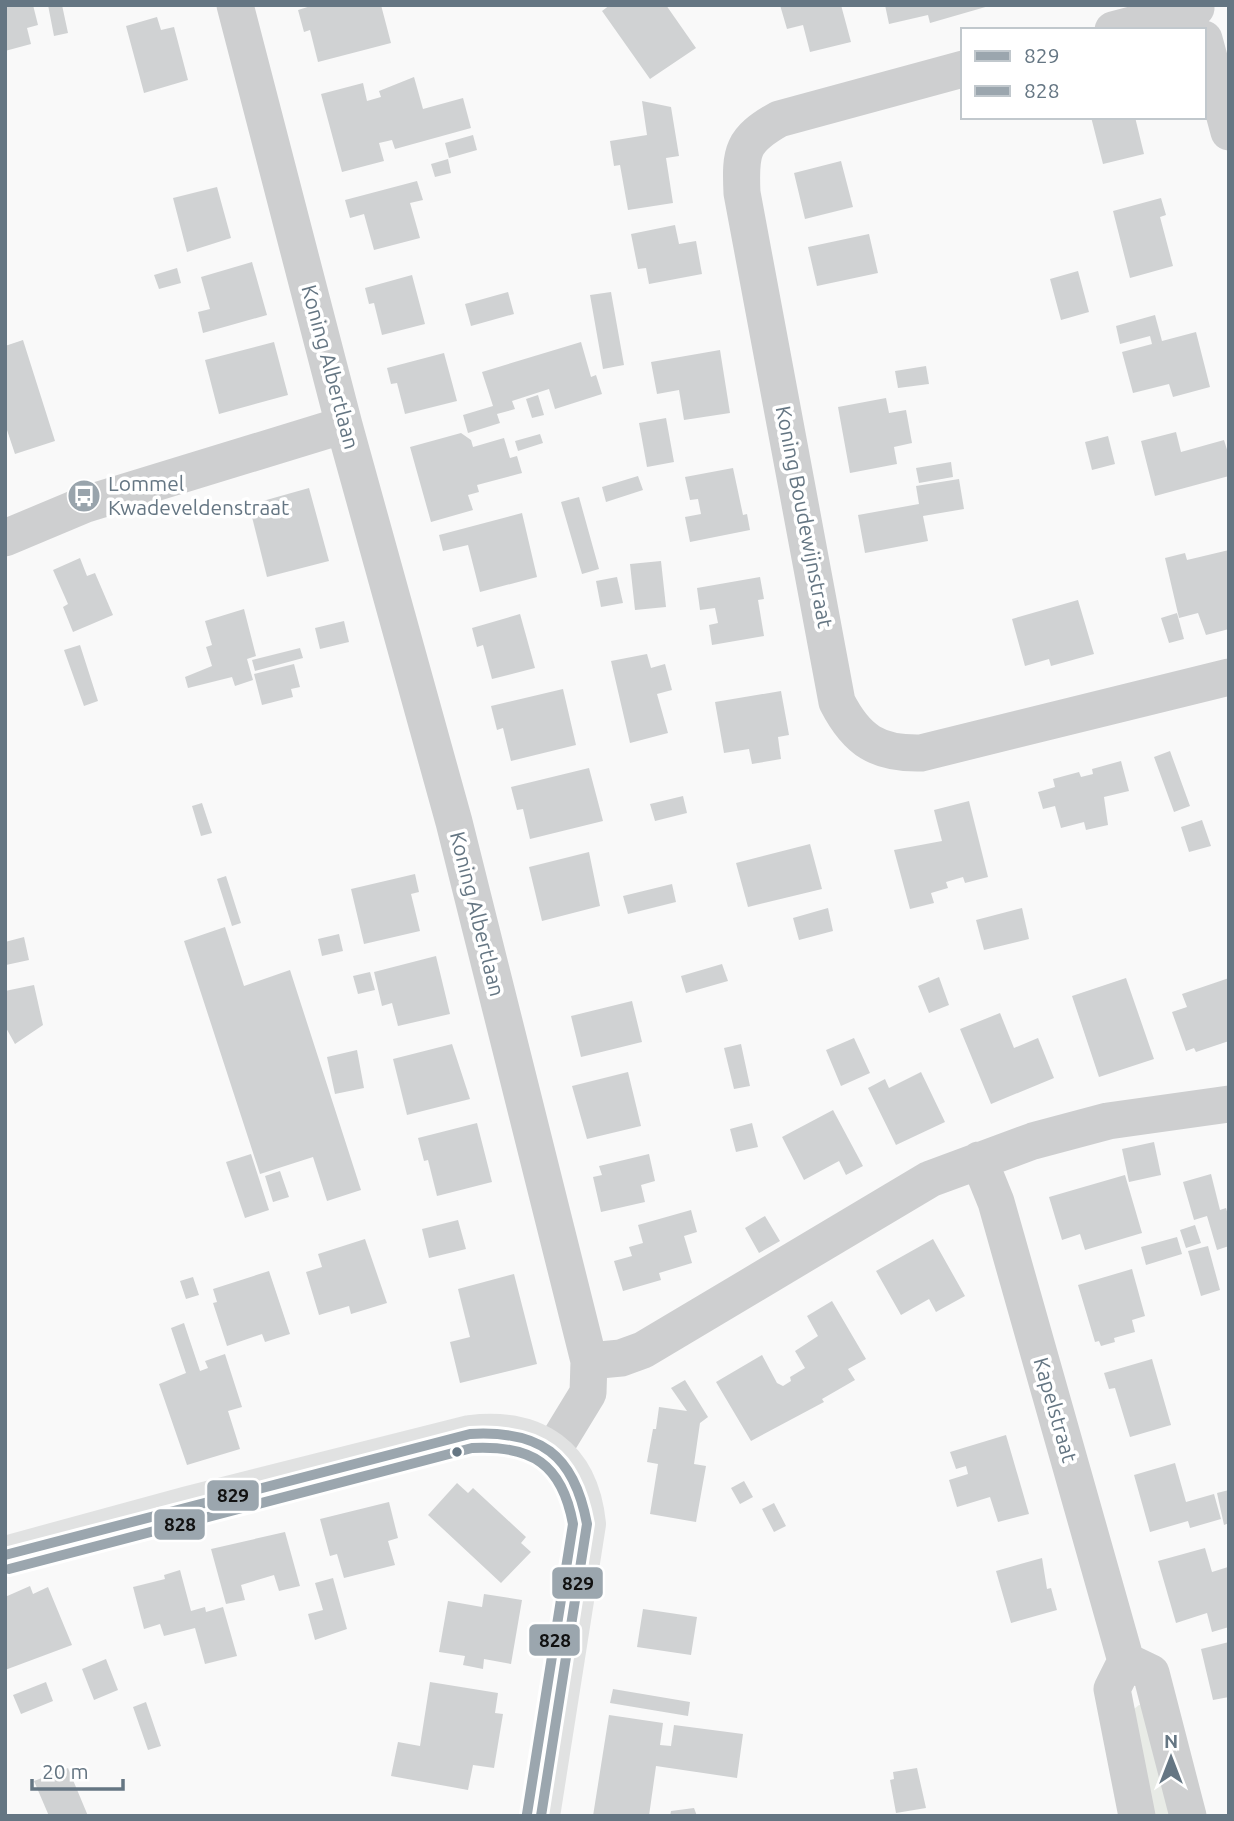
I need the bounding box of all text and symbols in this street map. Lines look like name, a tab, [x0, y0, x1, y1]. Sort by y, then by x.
legend	[961, 28, 1206, 119]
text: 829	[1024, 43, 1060, 67]
text: 828	[1024, 78, 1060, 102]
street label: Koning Albertlaan	[297, 282, 364, 452]
street label: Koning Boudewijnstraat	[772, 404, 838, 630]
place label: Lommel Kwadeveldenstraat	[108, 471, 289, 519]
bus stop icon: Lommel Kwadeveldenstraat	[65, 477, 103, 515]
street label: Koning Albertlaan	[446, 829, 510, 999]
street label: Kapelstraat	[1030, 1354, 1082, 1465]
unlabelled marker	[450, 1445, 464, 1459]
line badge: 829	[206, 1479, 260, 1512]
text: 829	[217, 1484, 249, 1506]
line badge: 828	[153, 1508, 206, 1541]
text: 828	[164, 1513, 196, 1535]
line badge: 829	[551, 1566, 604, 1600]
text: 829	[562, 1572, 594, 1594]
line badge: 828	[528, 1623, 581, 1657]
text: 828	[539, 1629, 571, 1651]
north arrow	[1136, 1723, 1206, 1793]
text: N	[1164, 1730, 1178, 1752]
scale bar	[32, 1748, 122, 1792]
text: 20 m	[42, 1759, 89, 1783]

